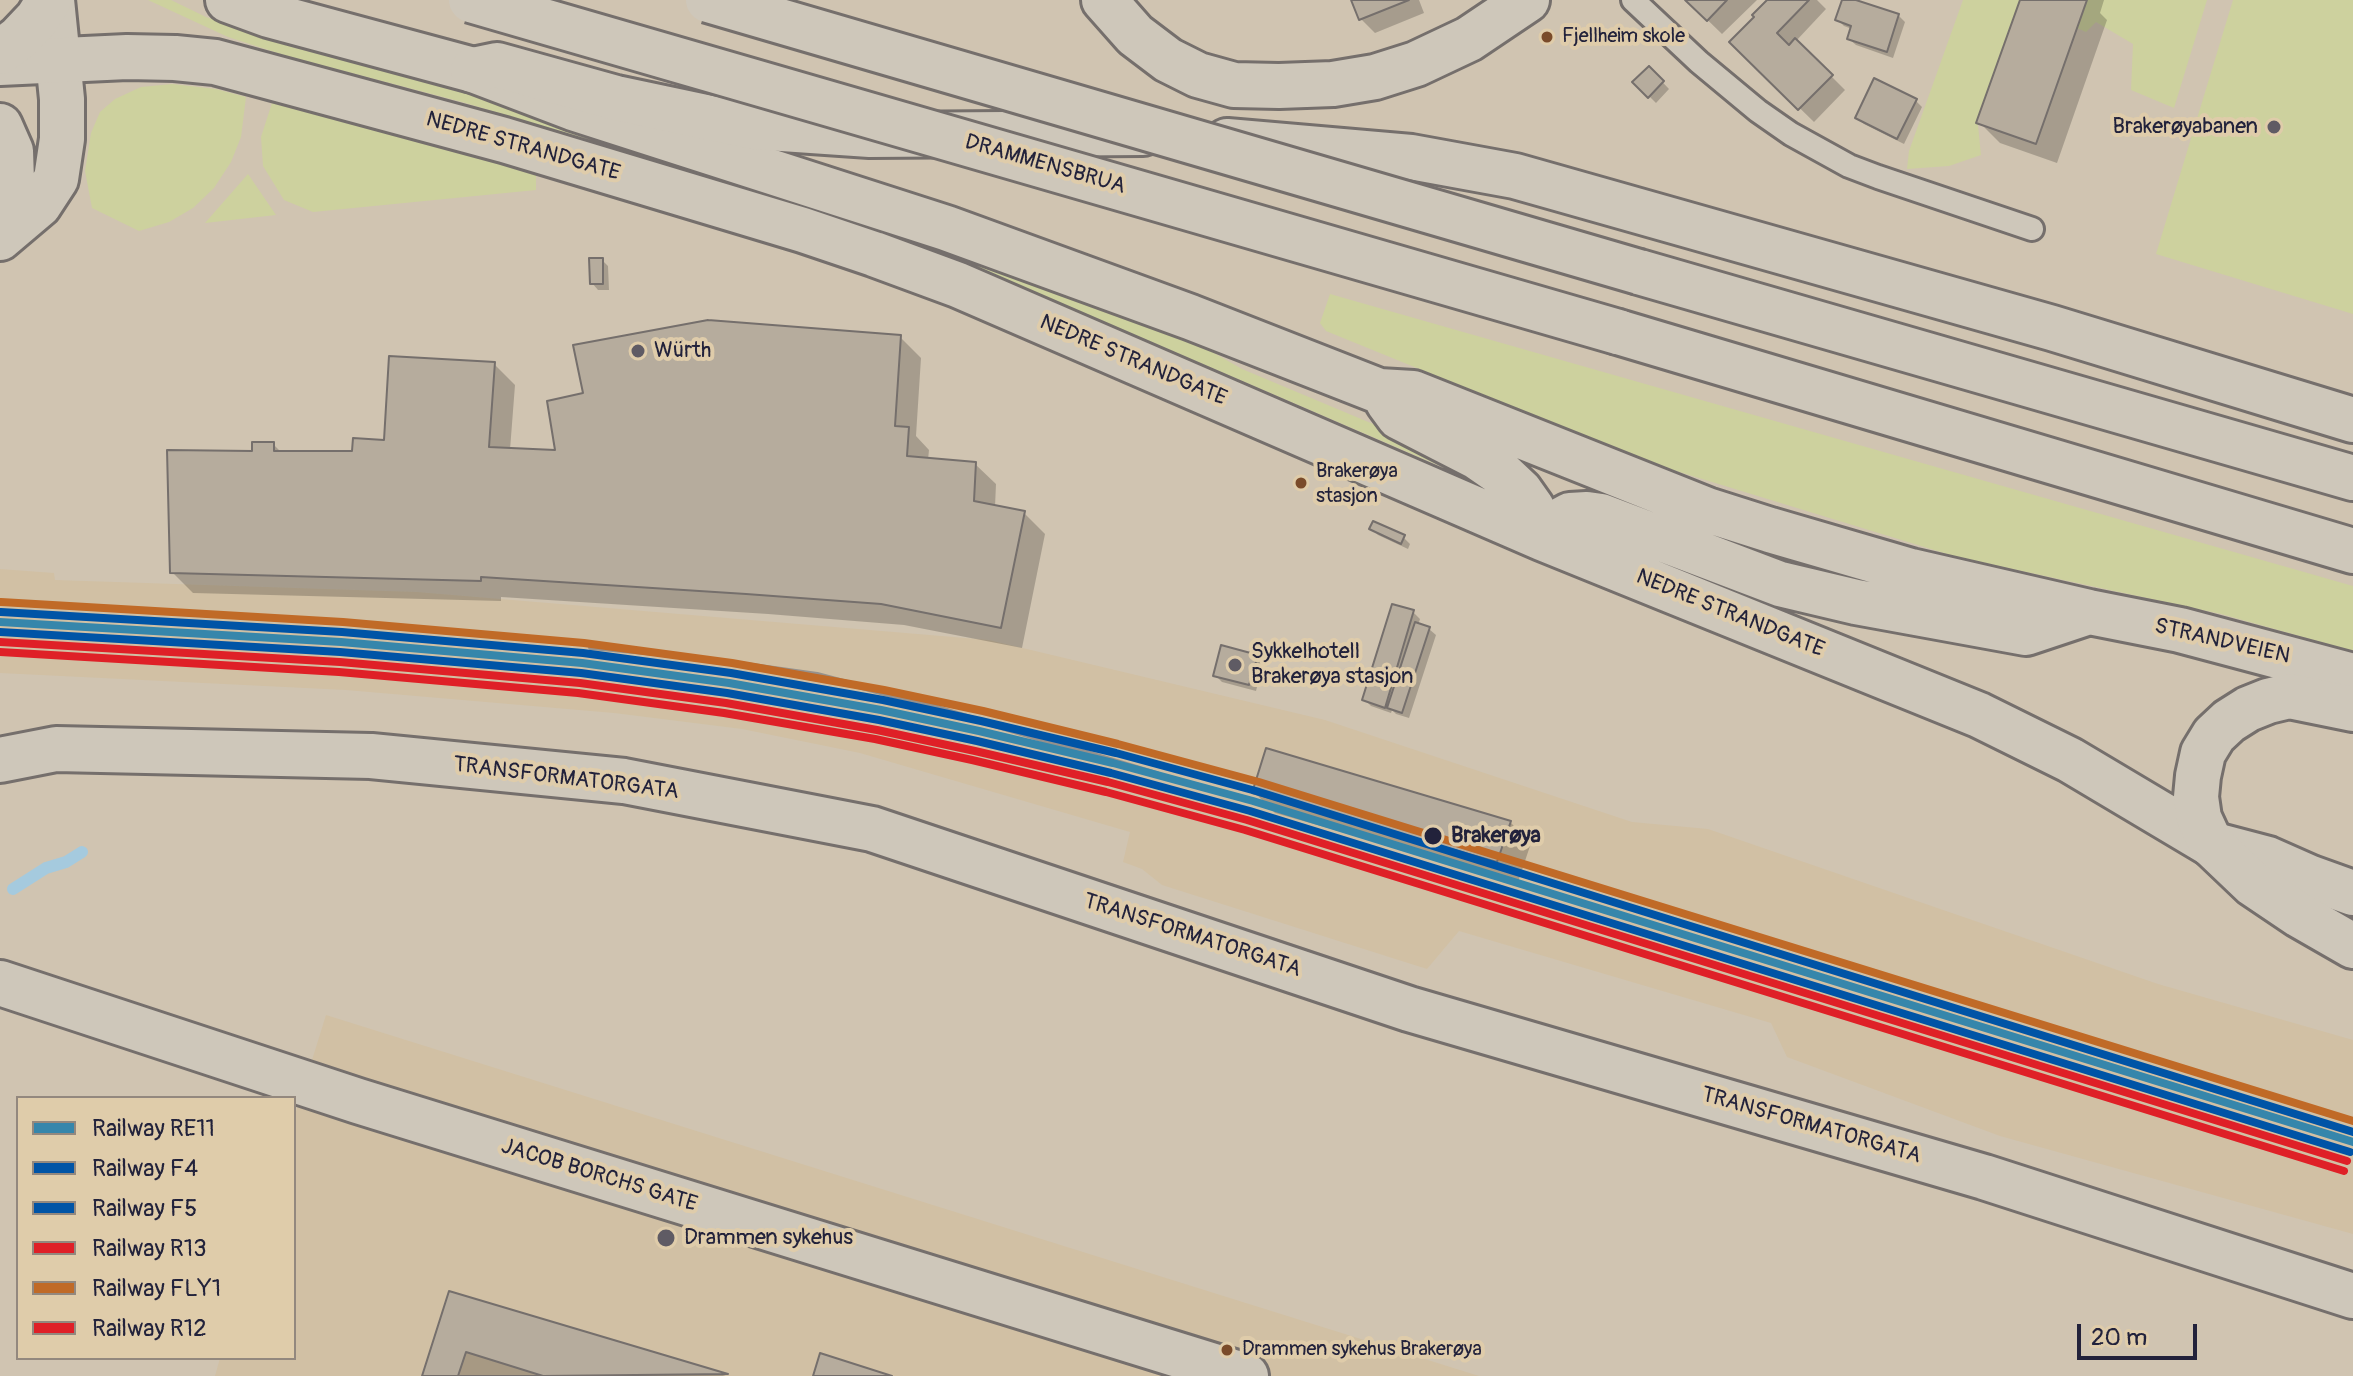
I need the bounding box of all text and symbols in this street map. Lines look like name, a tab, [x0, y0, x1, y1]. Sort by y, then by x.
place label: Fjellheim skole	[1562, 25, 1685, 49]
marker: Fjellheim skole	[1539, 29, 1555, 45]
street label: NEDRE STRANDGATE	[423, 107, 623, 187]
place label: Brakerøyabanen	[2112, 114, 2258, 140]
marker: Brakerøyabanen	[2265, 118, 2283, 136]
street label: DRAMMENSBRUA	[962, 129, 1128, 201]
street label: NEDRE STRANDGATE	[1036, 310, 1230, 412]
place label: Würth	[654, 338, 711, 364]
marker: Würth	[629, 342, 647, 360]
place label: Brakerøya stasjon	[1316, 460, 1398, 507]
marker: Brakerøya stasjon	[1293, 475, 1309, 491]
street label: NEDRE STRANDGATE	[1632, 564, 1828, 664]
street label: STRANDVEIEN	[2152, 614, 2292, 670]
place label: Sykkelhotell Brakerøya stasjon	[1251, 639, 1413, 690]
marker: Sykkelhotell Brakerøya stasjon	[1226, 656, 1244, 674]
street label: TRANSFORMATORGATA	[452, 752, 680, 806]
place label: Brakerøya	[1451, 823, 1541, 849]
marker: Brakerøya	[1422, 825, 1444, 847]
street label: TRANSFORMATORGATA	[1080, 888, 1304, 984]
street label: TRANSFORMATORGATA	[1698, 1082, 1924, 1170]
legend	[16, 1096, 296, 1360]
text: Railway RE11	[92, 1114, 215, 1143]
street label: JACOB BORCHS GATE	[498, 1134, 700, 1218]
text: Railway F4	[92, 1154, 198, 1183]
text: Railway F5	[92, 1194, 197, 1223]
place label: Drammen sykehus	[684, 1225, 853, 1251]
marker: Drammen sykehus	[655, 1227, 677, 1249]
text: Railway R13	[92, 1234, 207, 1263]
text: Railway FLY1	[92, 1274, 221, 1303]
scale bar	[2081, 1308, 2201, 1358]
text: Railway R12	[92, 1314, 207, 1343]
text: 20 m	[2091, 1323, 2147, 1352]
place label: Drammen sykehus Brakerøya	[1242, 1338, 1482, 1362]
marker: Drammen sykehus Brakerøya	[1219, 1342, 1235, 1358]

